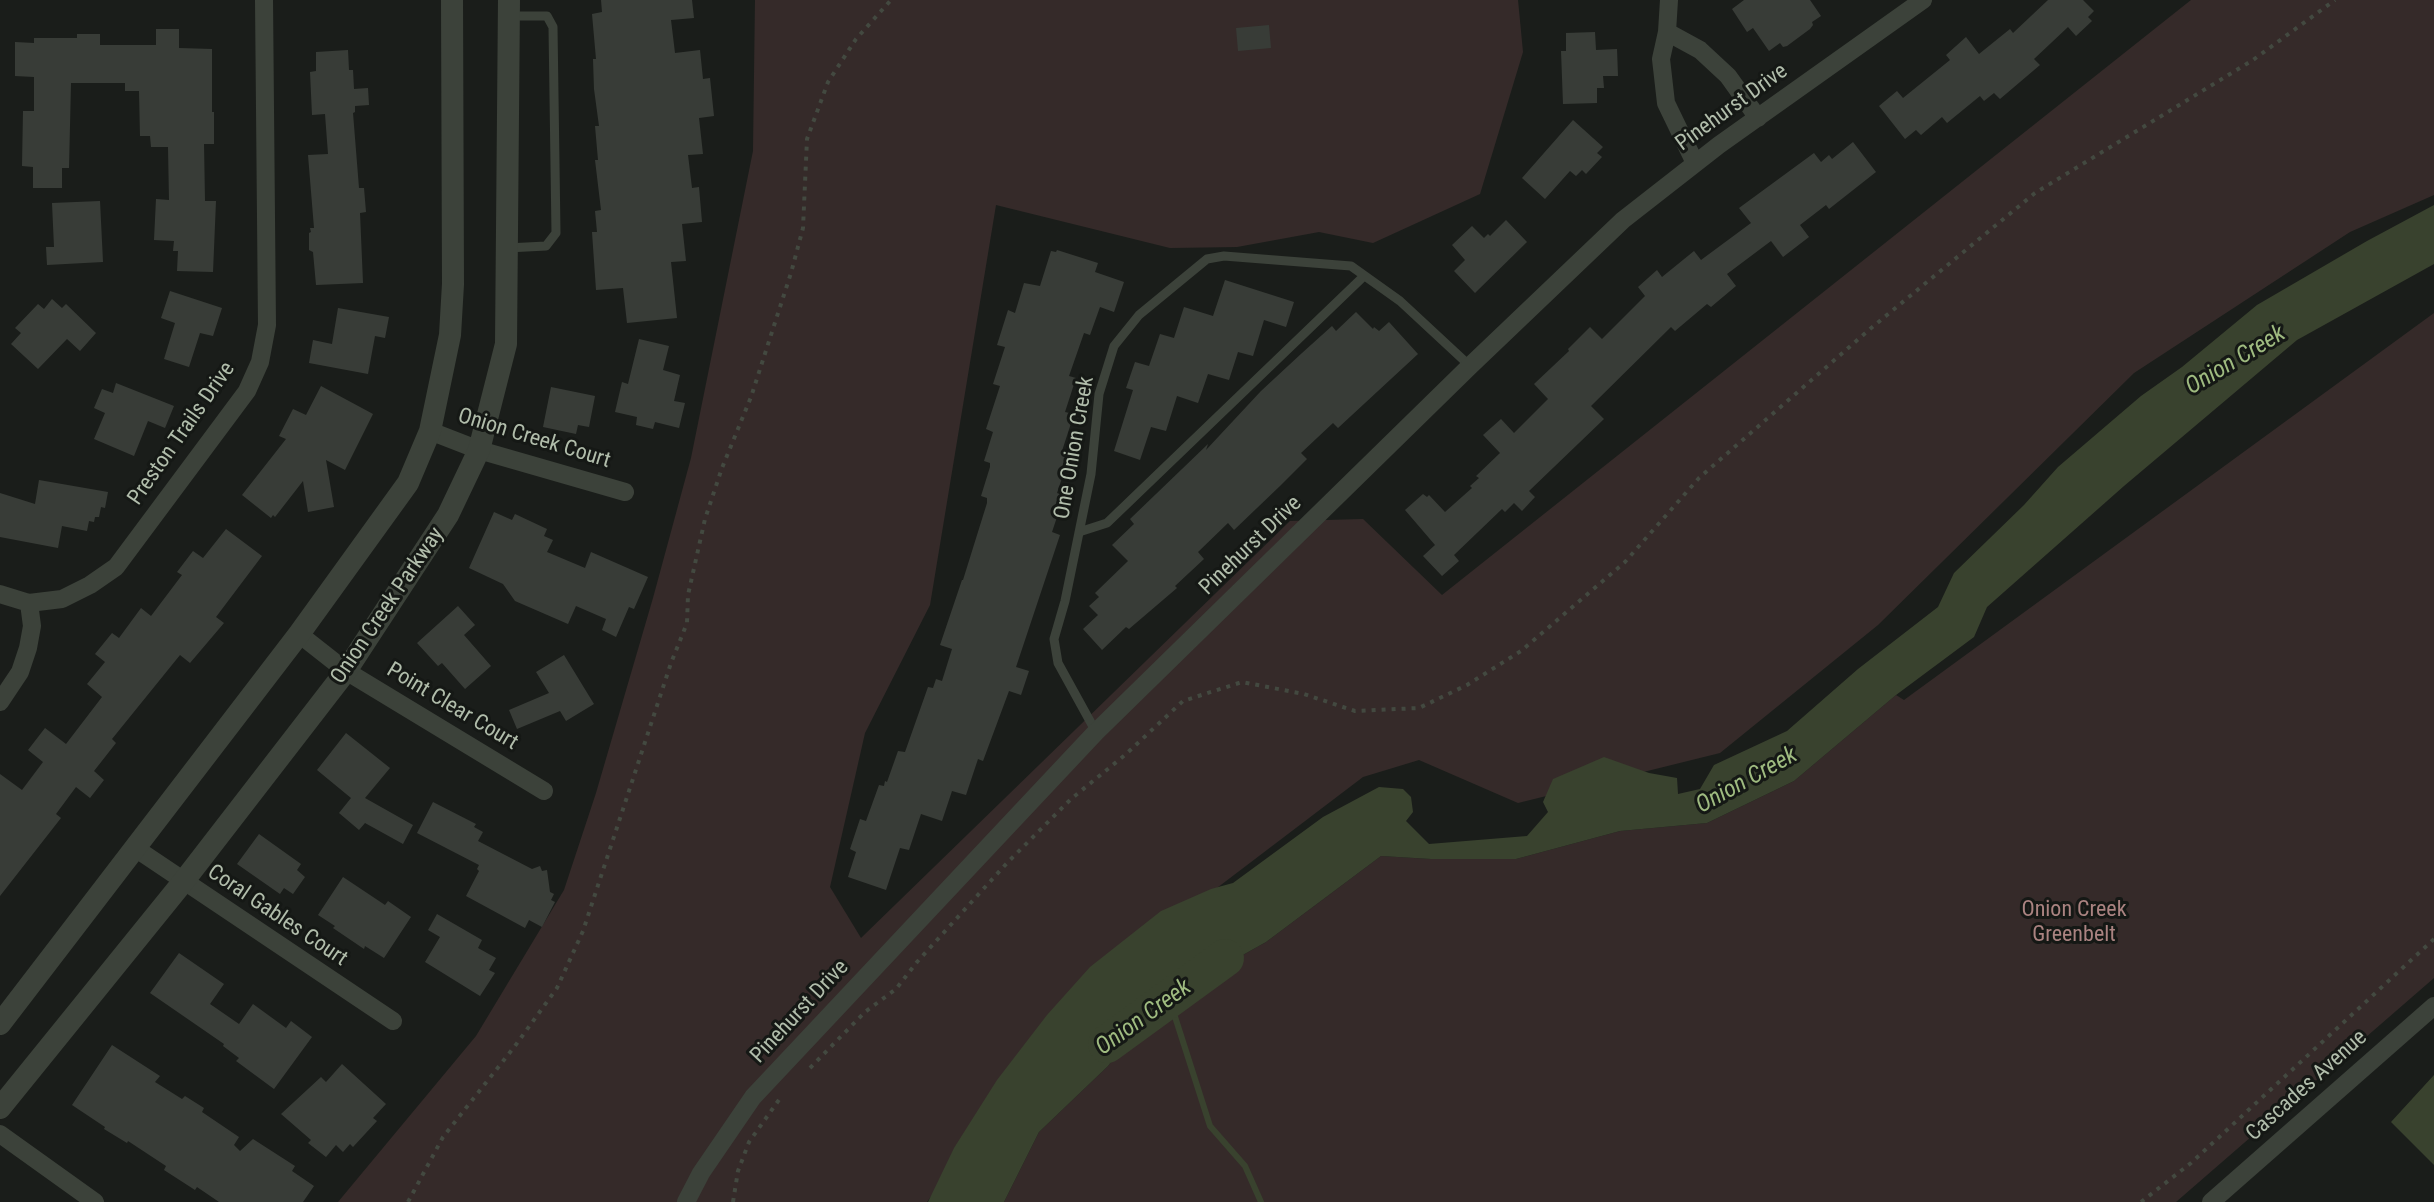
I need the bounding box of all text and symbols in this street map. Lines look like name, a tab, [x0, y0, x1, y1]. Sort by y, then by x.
street label: Pinehurst Drive	[1671, 59, 1793, 157]
water label: Onion Creek	[2181, 320, 2291, 402]
street label: Preston Trails Drive	[123, 357, 241, 511]
street label: One Onion Creek	[1049, 375, 1101, 521]
street label: Onion Creek Court	[455, 403, 613, 475]
street label: Pinehurst Drive	[1194, 491, 1308, 601]
street label: Onion Creek Parkway	[326, 523, 450, 689]
street label: Point Clear Court	[382, 657, 522, 757]
water label: Onion Creek	[1691, 741, 1803, 821]
street label: Coral Gables Court	[202, 859, 352, 973]
park label: Onion Creek Greenbelt	[2021, 897, 2127, 948]
street label: Pinehurst Drive	[745, 955, 855, 1069]
water label: Onion Creek	[1090, 974, 1198, 1062]
street label: Cascades Avenue	[2241, 1025, 2373, 1147]

